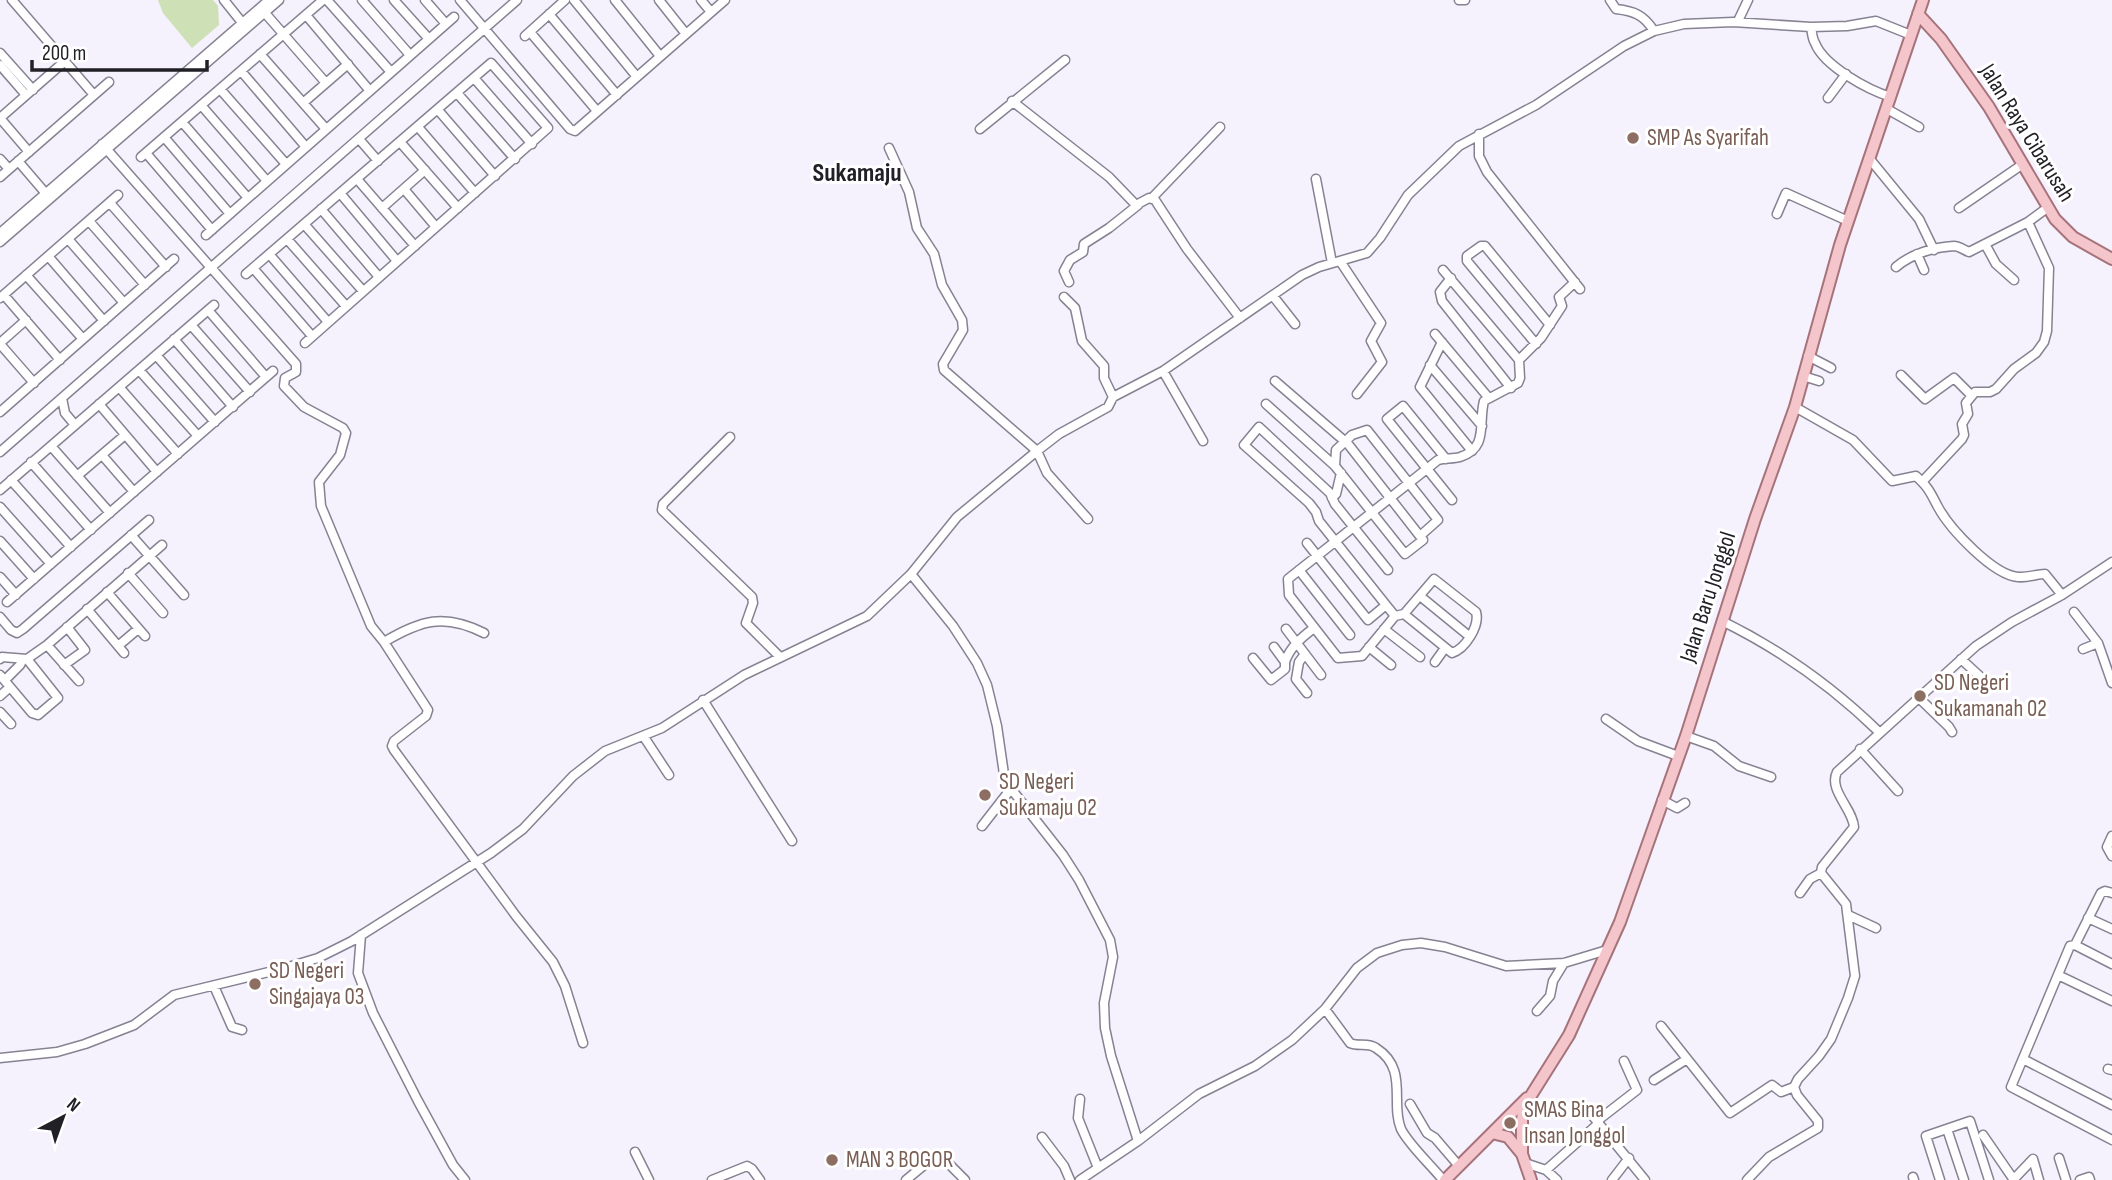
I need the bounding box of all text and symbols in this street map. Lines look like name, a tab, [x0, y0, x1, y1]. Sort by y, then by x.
scale bar	[32, 28, 206, 72]
text: 200 m	[42, 41, 86, 66]
street label: Jalan Raya Cibarusah	[1973, 58, 2081, 207]
place label: SMP As Syarifah	[1647, 124, 1769, 152]
marker: SMP As Syarifah	[1625, 130, 1641, 146]
district label: Sukamaju	[812, 158, 902, 189]
street label: Jalan Baru Jonggol	[1673, 528, 1742, 667]
place label: SD Negeri Sukamanah 02	[1934, 669, 2047, 723]
marker: SD Negeri Sukamanah 02	[1912, 688, 1928, 704]
place label: SD Negeri Sukamaju 02	[999, 768, 1097, 822]
marker: SD Negeri Sukamaju 02	[977, 787, 993, 803]
place label: SD Negeri Singajaya 03	[269, 957, 364, 1011]
marker: SD Negeri Singajaya 03	[247, 976, 263, 992]
north arrow	[28, 1082, 98, 1152]
text: N	[62, 1093, 85, 1117]
place label: SMAS Bina Insan Jonggol	[1524, 1096, 1625, 1150]
marker: SMAS Bina Insan Jonggol	[1502, 1115, 1518, 1131]
place label: MAN 3 BOGOR	[846, 1146, 954, 1174]
marker: MAN 3 BOGOR	[824, 1152, 840, 1168]

